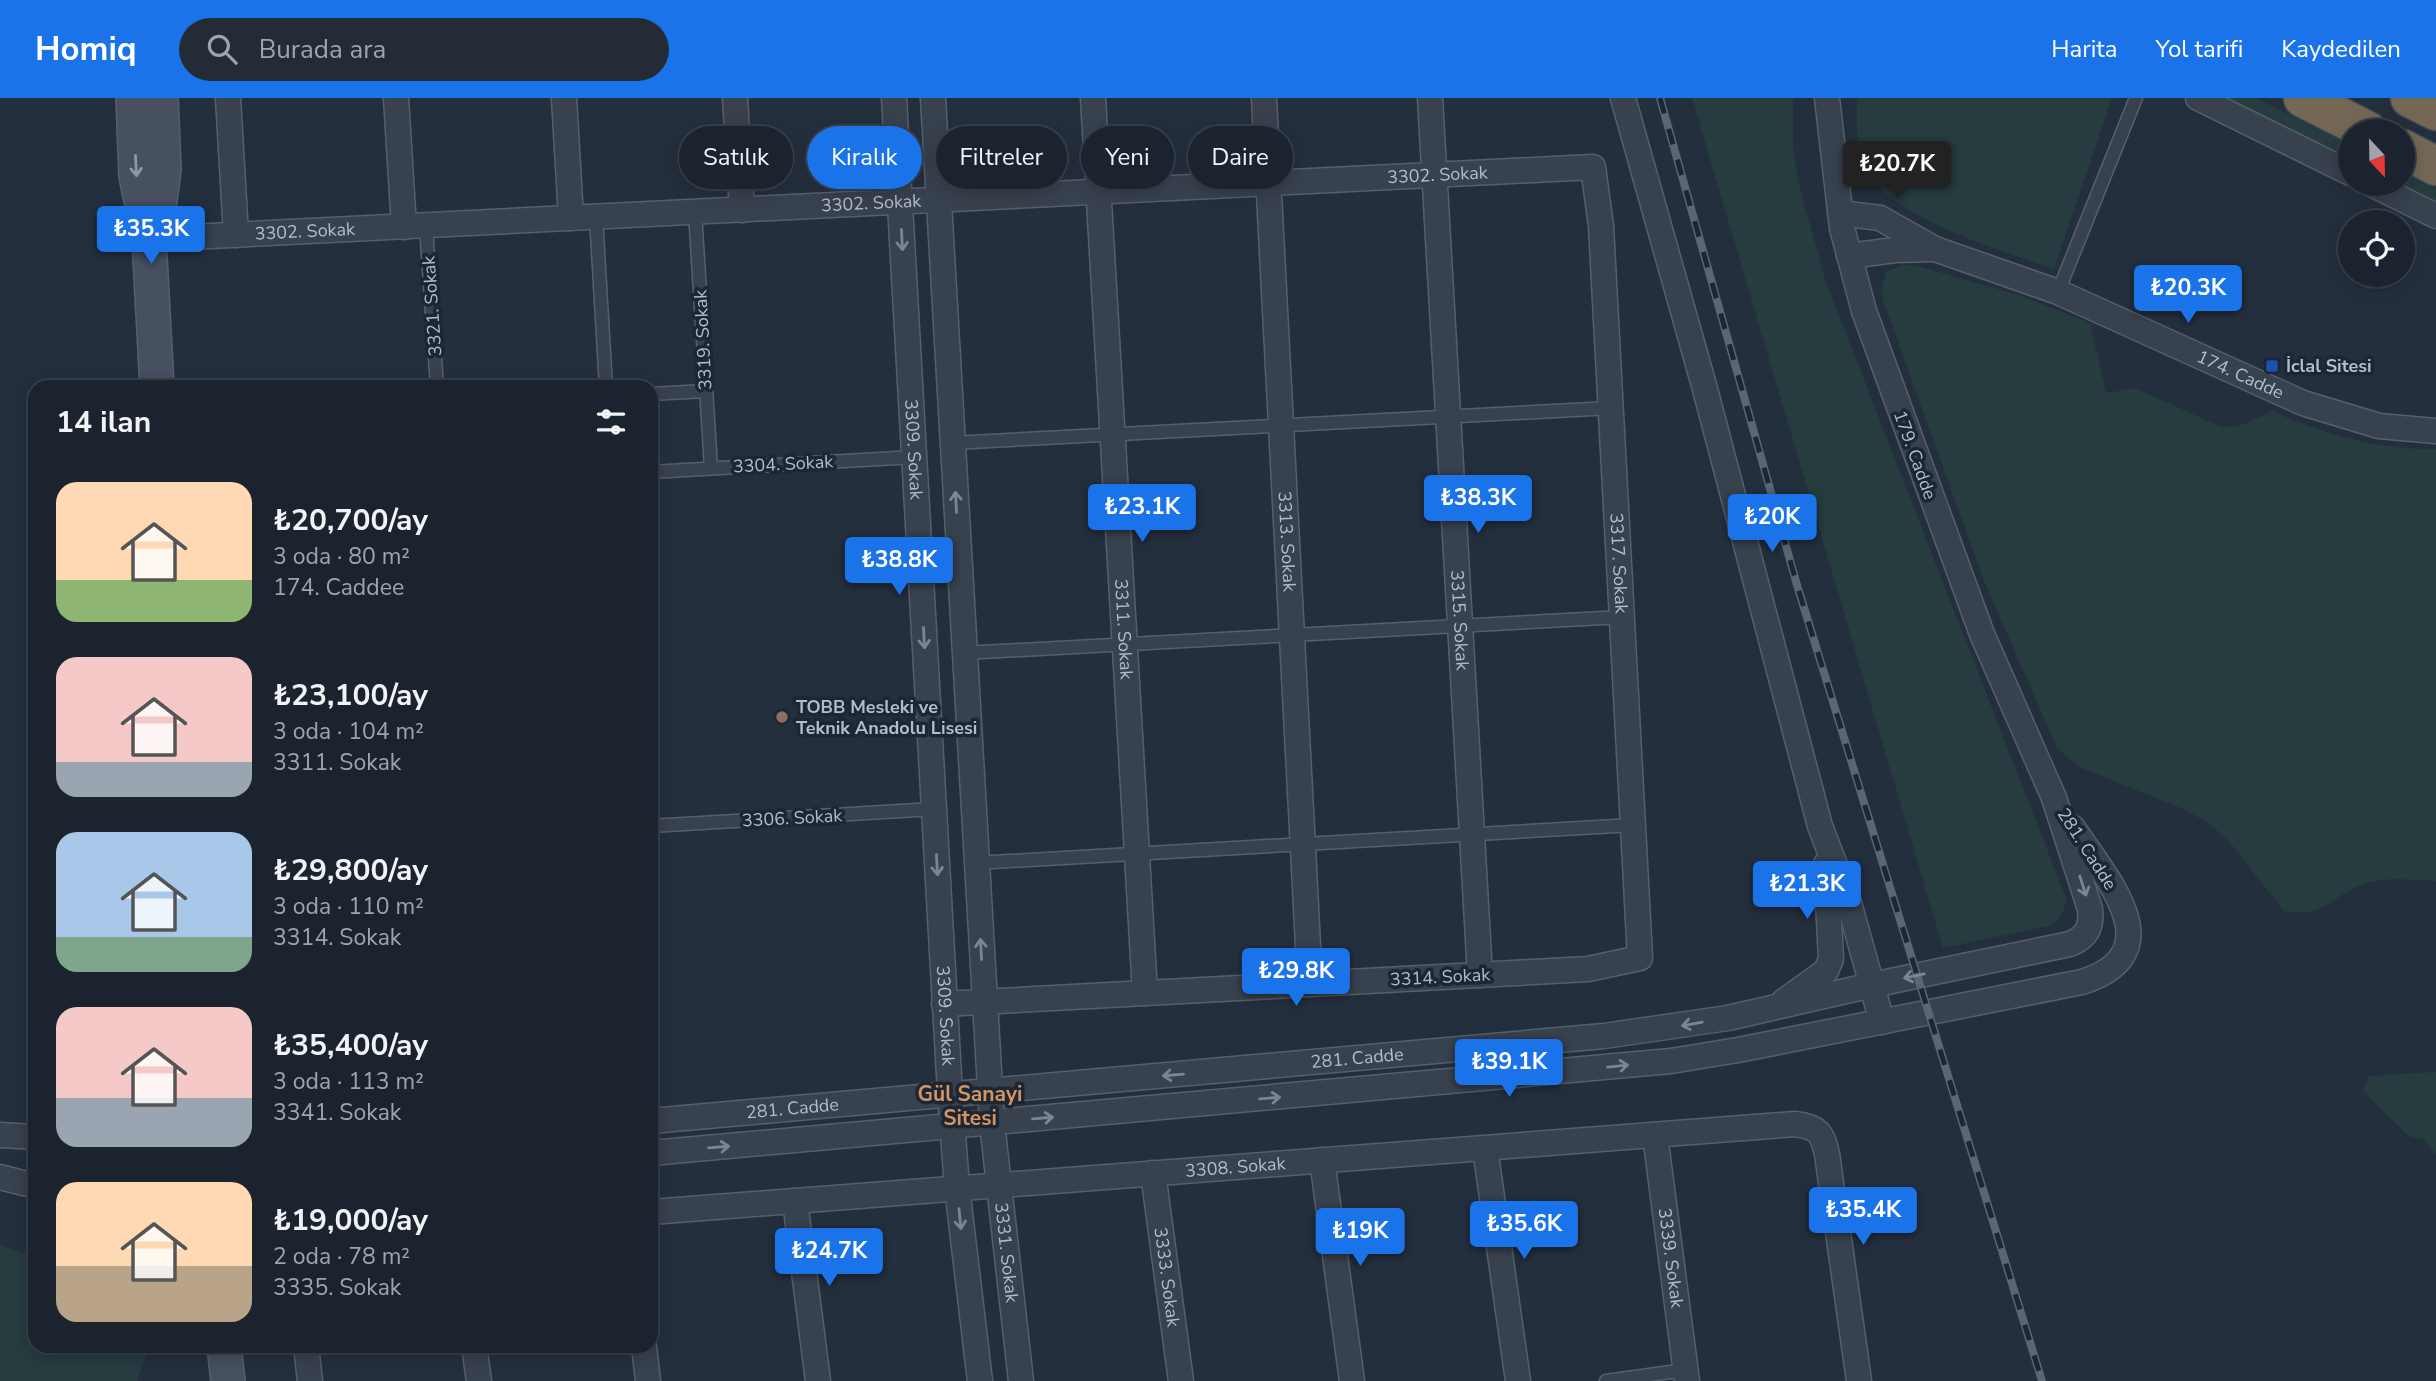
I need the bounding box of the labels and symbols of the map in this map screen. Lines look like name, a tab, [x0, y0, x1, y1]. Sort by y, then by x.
north arrow	[2338, 119, 2415, 196]
pin: ₺20.7K	[1840, 141, 1954, 201]
one-way arrow	[129, 154, 142, 177]
street label: 3302. Sokak	[1387, 160, 1489, 189]
street label: 3302. Sokak	[820, 188, 923, 217]
pin: ₺35.3K	[94, 206, 208, 266]
street label: 3302. Sokak	[254, 217, 357, 246]
one-way arrow	[896, 228, 909, 251]
street label: 3321. Sokak	[416, 254, 447, 357]
pin: ₺20.3K	[2131, 266, 2245, 325]
street label: 3319. Sokak	[688, 288, 718, 391]
street label: 174. Cadde	[2193, 344, 2288, 405]
place label: İclal Sitesi	[2286, 354, 2372, 378]
marker: İclal Sitesi	[2264, 358, 2280, 374]
street label: 3309. Sokak	[899, 399, 929, 501]
street label: 179. Cadde	[1888, 407, 1942, 503]
street label: 3304. Sokak	[732, 449, 835, 479]
pin: ₺38.3K	[1421, 476, 1535, 535]
pin: ₺23.1K	[1085, 484, 1199, 544]
one-way arrow	[949, 491, 962, 514]
street label: 3313. Sokak	[1272, 491, 1302, 593]
pin: ₺20K	[1731, 494, 1813, 554]
street label: 3317. Sokak	[1604, 512, 1634, 615]
pin: ₺38.8K	[842, 538, 956, 597]
street label: 3315. Sokak	[1445, 569, 1475, 672]
street label: 3311. Sokak	[1109, 578, 1139, 681]
one-way arrow	[918, 626, 931, 649]
place label: TOBB Mesleki ve Teknik Anadolu Lisesi	[796, 695, 977, 740]
marker: TOBB Mesleki ve Teknik Anadolu Lisesi	[774, 709, 790, 725]
street label: 3306. Sokak	[741, 803, 844, 833]
street label: 281. Cadde	[2052, 803, 2122, 895]
one-way arrow	[930, 853, 943, 876]
pin: ₺21.3K	[1750, 862, 1864, 921]
one-way arrow	[2078, 875, 2091, 897]
one-way arrow	[974, 939, 987, 961]
pin: ₺29.8K	[1239, 948, 1353, 1008]
street label: 3314. Sokak	[1389, 962, 1492, 992]
street label: 3309. Sokak	[931, 965, 960, 1067]
one-way arrow	[1903, 969, 1926, 983]
one-way arrow	[1681, 1018, 1704, 1031]
pin: ₺39.1K	[1452, 1040, 1566, 1099]
street label: 281. Cadde	[1310, 1042, 1405, 1074]
one-way arrow	[1607, 1060, 1629, 1073]
one-way arrow	[1162, 1068, 1185, 1081]
district label: Gül Sanayi Sitesi	[918, 1080, 1022, 1132]
one-way arrow	[1258, 1091, 1281, 1104]
street label: 281. Cadde	[745, 1092, 840, 1124]
one-way arrow	[1031, 1111, 1054, 1124]
one-way arrow	[707, 1140, 730, 1153]
street label: 3308. Sokak	[1184, 1151, 1287, 1183]
pin: ₺35.4K	[1806, 1188, 1920, 1247]
street label: 3331. Sokak	[989, 1201, 1024, 1305]
pin: ₺35.6K	[1467, 1202, 1581, 1261]
one-way arrow	[954, 1207, 967, 1229]
street label: 3339. Sokak	[1653, 1207, 1690, 1310]
pin: ₺19K	[1319, 1208, 1401, 1268]
street label: 3333. Sokak	[1148, 1226, 1186, 1329]
pin: ₺24.7K	[772, 1228, 886, 1288]

